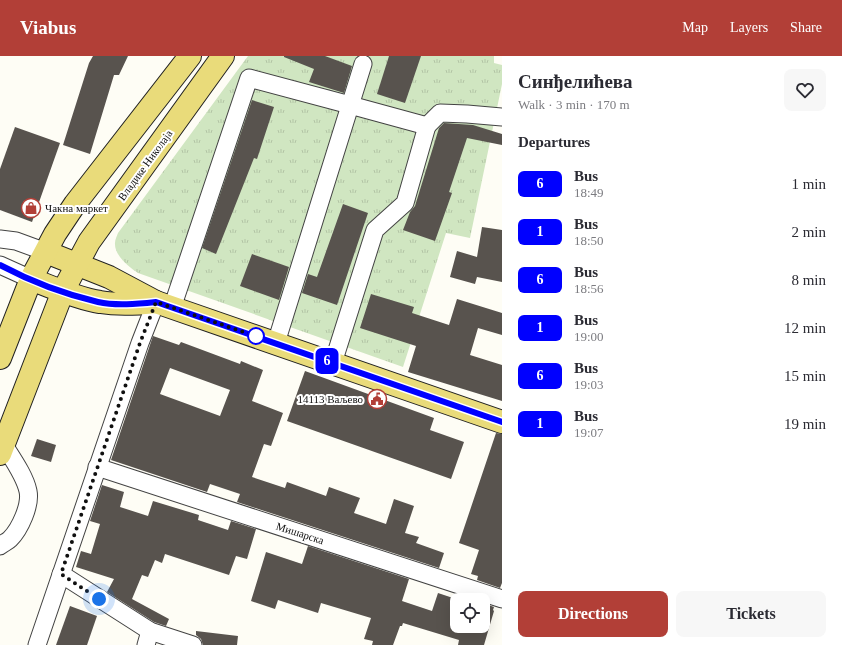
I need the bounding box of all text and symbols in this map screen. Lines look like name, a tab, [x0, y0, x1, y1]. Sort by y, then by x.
text: Viabus	[20, 17, 76, 38]
text: Map	[682, 20, 708, 35]
text: Layers	[730, 20, 768, 35]
text: Share	[790, 20, 822, 35]
button: heart	[784, 69, 826, 111]
text: Синђелићева	[518, 71, 633, 92]
text: Walk · 3 min · 170 m	[518, 97, 630, 112]
street label: Владике Николаја	[115, 127, 175, 203]
text: Departures	[518, 134, 590, 150]
text: Bus	[574, 168, 598, 184]
text: 6	[537, 176, 544, 191]
text: 1 min	[791, 176, 826, 192]
text: 18:49	[574, 185, 604, 200]
shop icon: Чакна маркет	[20, 197, 42, 219]
place label: Чакна маркет	[45, 202, 108, 214]
text: Bus	[574, 216, 598, 232]
text: 1	[537, 224, 544, 239]
text: 2 min	[791, 224, 826, 240]
text: 18:50	[574, 233, 604, 248]
text: Bus	[574, 264, 598, 280]
text: 6	[537, 272, 544, 287]
text: 8 min	[791, 272, 826, 288]
text: 18:56	[574, 281, 604, 296]
text: Bus	[574, 312, 598, 328]
text: 1	[537, 320, 544, 335]
text: 12 min	[784, 320, 826, 336]
unlabelled marker	[247, 327, 265, 345]
text: 19:00	[574, 329, 604, 344]
line badge: 6	[314, 348, 340, 374]
text: 6	[324, 353, 331, 368]
text: Bus	[574, 360, 598, 376]
text: 6	[537, 368, 544, 383]
text: 15 min	[784, 368, 826, 384]
text: 19:03	[574, 377, 604, 392]
public building icon: 14113 Ваљево	[366, 388, 388, 410]
place label: 14113 Ваљево	[297, 393, 363, 405]
text: Bus	[574, 408, 598, 424]
text: 1	[537, 416, 544, 431]
text: 19 min	[784, 416, 826, 432]
text: 19:07	[574, 425, 604, 440]
street label: Мишарска	[275, 520, 325, 546]
your location	[89, 589, 109, 609]
button: Directions	[518, 591, 668, 637]
button: Tickets	[676, 591, 826, 637]
map controls	[450, 593, 490, 633]
button: locate	[450, 593, 490, 633]

